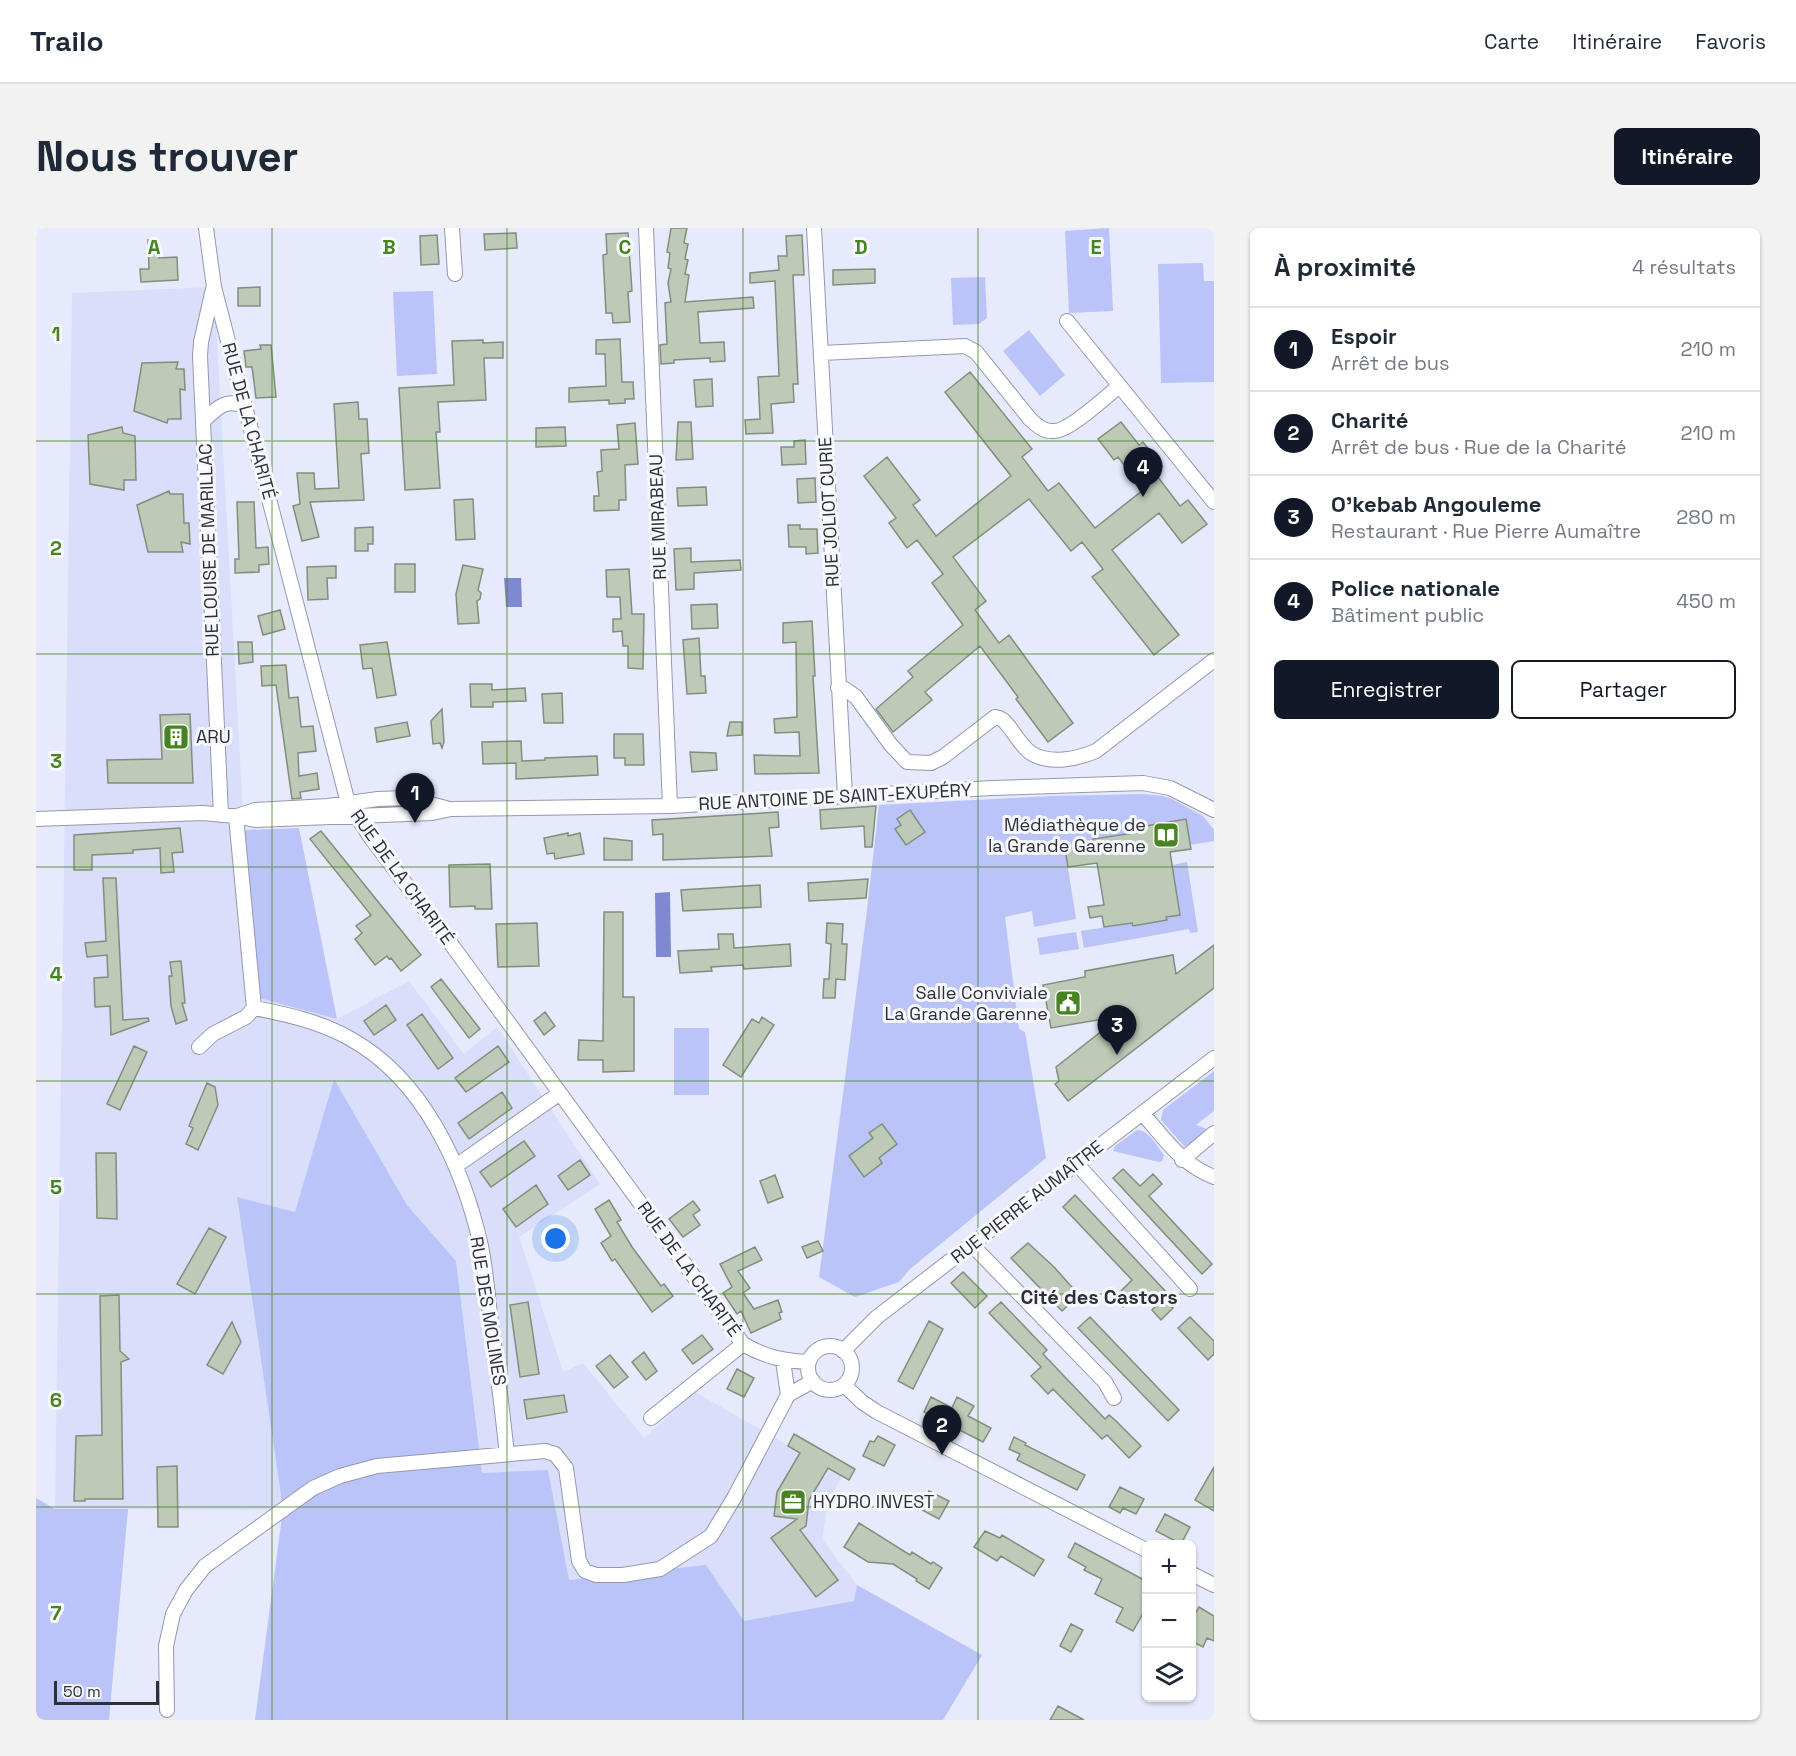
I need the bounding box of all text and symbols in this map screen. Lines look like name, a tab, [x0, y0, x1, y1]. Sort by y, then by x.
text: Trailo	[30, 23, 104, 59]
text: Carte	[1484, 28, 1539, 55]
text: Itinéraire	[1572, 28, 1662, 55]
text: Favoris	[1695, 28, 1766, 55]
button: Itinéraire	[1614, 128, 1760, 185]
text: Nous trouver	[36, 130, 298, 183]
text: A	[148, 234, 161, 260]
text: B	[382, 234, 396, 260]
text: C	[619, 234, 632, 260]
text: D	[854, 234, 868, 260]
text: E	[1090, 234, 1102, 260]
text: À proximité	[1274, 250, 1416, 284]
text: 4 résultats	[1632, 254, 1736, 280]
text: 1	[51, 321, 61, 347]
text: Espoir	[1331, 322, 1397, 350]
text: 1	[1289, 336, 1298, 362]
text: 210 m	[1680, 336, 1736, 362]
street label: RUE DE LA CHARITÉ	[217, 340, 281, 502]
text: Arrêt de bus	[1331, 350, 1450, 376]
text: Charité	[1331, 406, 1408, 434]
text: 2	[1288, 420, 1299, 446]
text: 210 m	[1680, 420, 1736, 446]
text: Arrêt de bus · Rue de la Charité	[1331, 434, 1627, 460]
street label: RUE JOLIOT CURIE	[813, 436, 844, 588]
street label: RUE LOUISE DE MARILLAC	[193, 443, 224, 657]
pin: 4	[1124, 448, 1162, 497]
street label: RUE MIRABEAU	[644, 454, 671, 580]
text: O'kebab Angouleme	[1331, 490, 1541, 518]
text: 3	[1287, 504, 1300, 530]
text: 280 m	[1676, 504, 1736, 530]
text: Restaurant · Rue Pierre Aumaître	[1331, 518, 1641, 544]
text: 2	[50, 535, 62, 561]
text: Police nationale	[1331, 574, 1500, 602]
text: 4	[1287, 588, 1300, 614]
text: 450 m	[1676, 588, 1736, 614]
text: Bâtiment public	[1331, 602, 1484, 628]
button: Enregistrer	[1274, 660, 1499, 719]
button: Partager	[1511, 660, 1736, 719]
building icon: ARU	[161, 722, 191, 752]
place label: ARU	[196, 725, 231, 748]
text: 3	[50, 748, 62, 774]
pin: 1	[396, 774, 434, 823]
street label: RUE ANTOINE DE SAINT-EXUPÉRY	[698, 778, 972, 815]
street label: RUE DE LA CHARITÉ	[346, 805, 459, 949]
place label: Médiathèque de la Grande Garenne	[988, 813, 1146, 857]
library icon: Médiathèque de la Grande Garenne	[1151, 820, 1181, 850]
text: 4	[50, 961, 63, 987]
place label: Salle Conviviale La Grande Garenne	[885, 981, 1048, 1025]
public building icon: Salle Conviviale La Grande Garenne	[1053, 988, 1083, 1018]
pin: 3	[1098, 1006, 1136, 1055]
street label: RUE PIERRE AUMAÎTRE	[946, 1135, 1108, 1268]
text: 5	[50, 1174, 62, 1200]
street label: RUE DE LA CHARITÉ	[633, 1197, 746, 1341]
your location	[541, 1224, 570, 1253]
street label: RUE DES MOLINES	[465, 1235, 512, 1387]
district label: Cité des Castors	[1020, 1284, 1178, 1310]
text: 6	[50, 1387, 62, 1413]
pin: 2	[922, 1406, 962, 1455]
office icon: HYDRO INVEST	[778, 1487, 808, 1517]
place label: HYDRO INVEST	[813, 1490, 935, 1513]
map controls	[1142, 1540, 1196, 1702]
button: +	[1142, 1540, 1196, 1594]
button: −	[1142, 1594, 1196, 1648]
text: 7	[50, 1600, 62, 1626]
button: layers	[1142, 1648, 1196, 1702]
scale bar	[54, 1678, 159, 1706]
text: 50 m	[63, 1681, 101, 1702]

